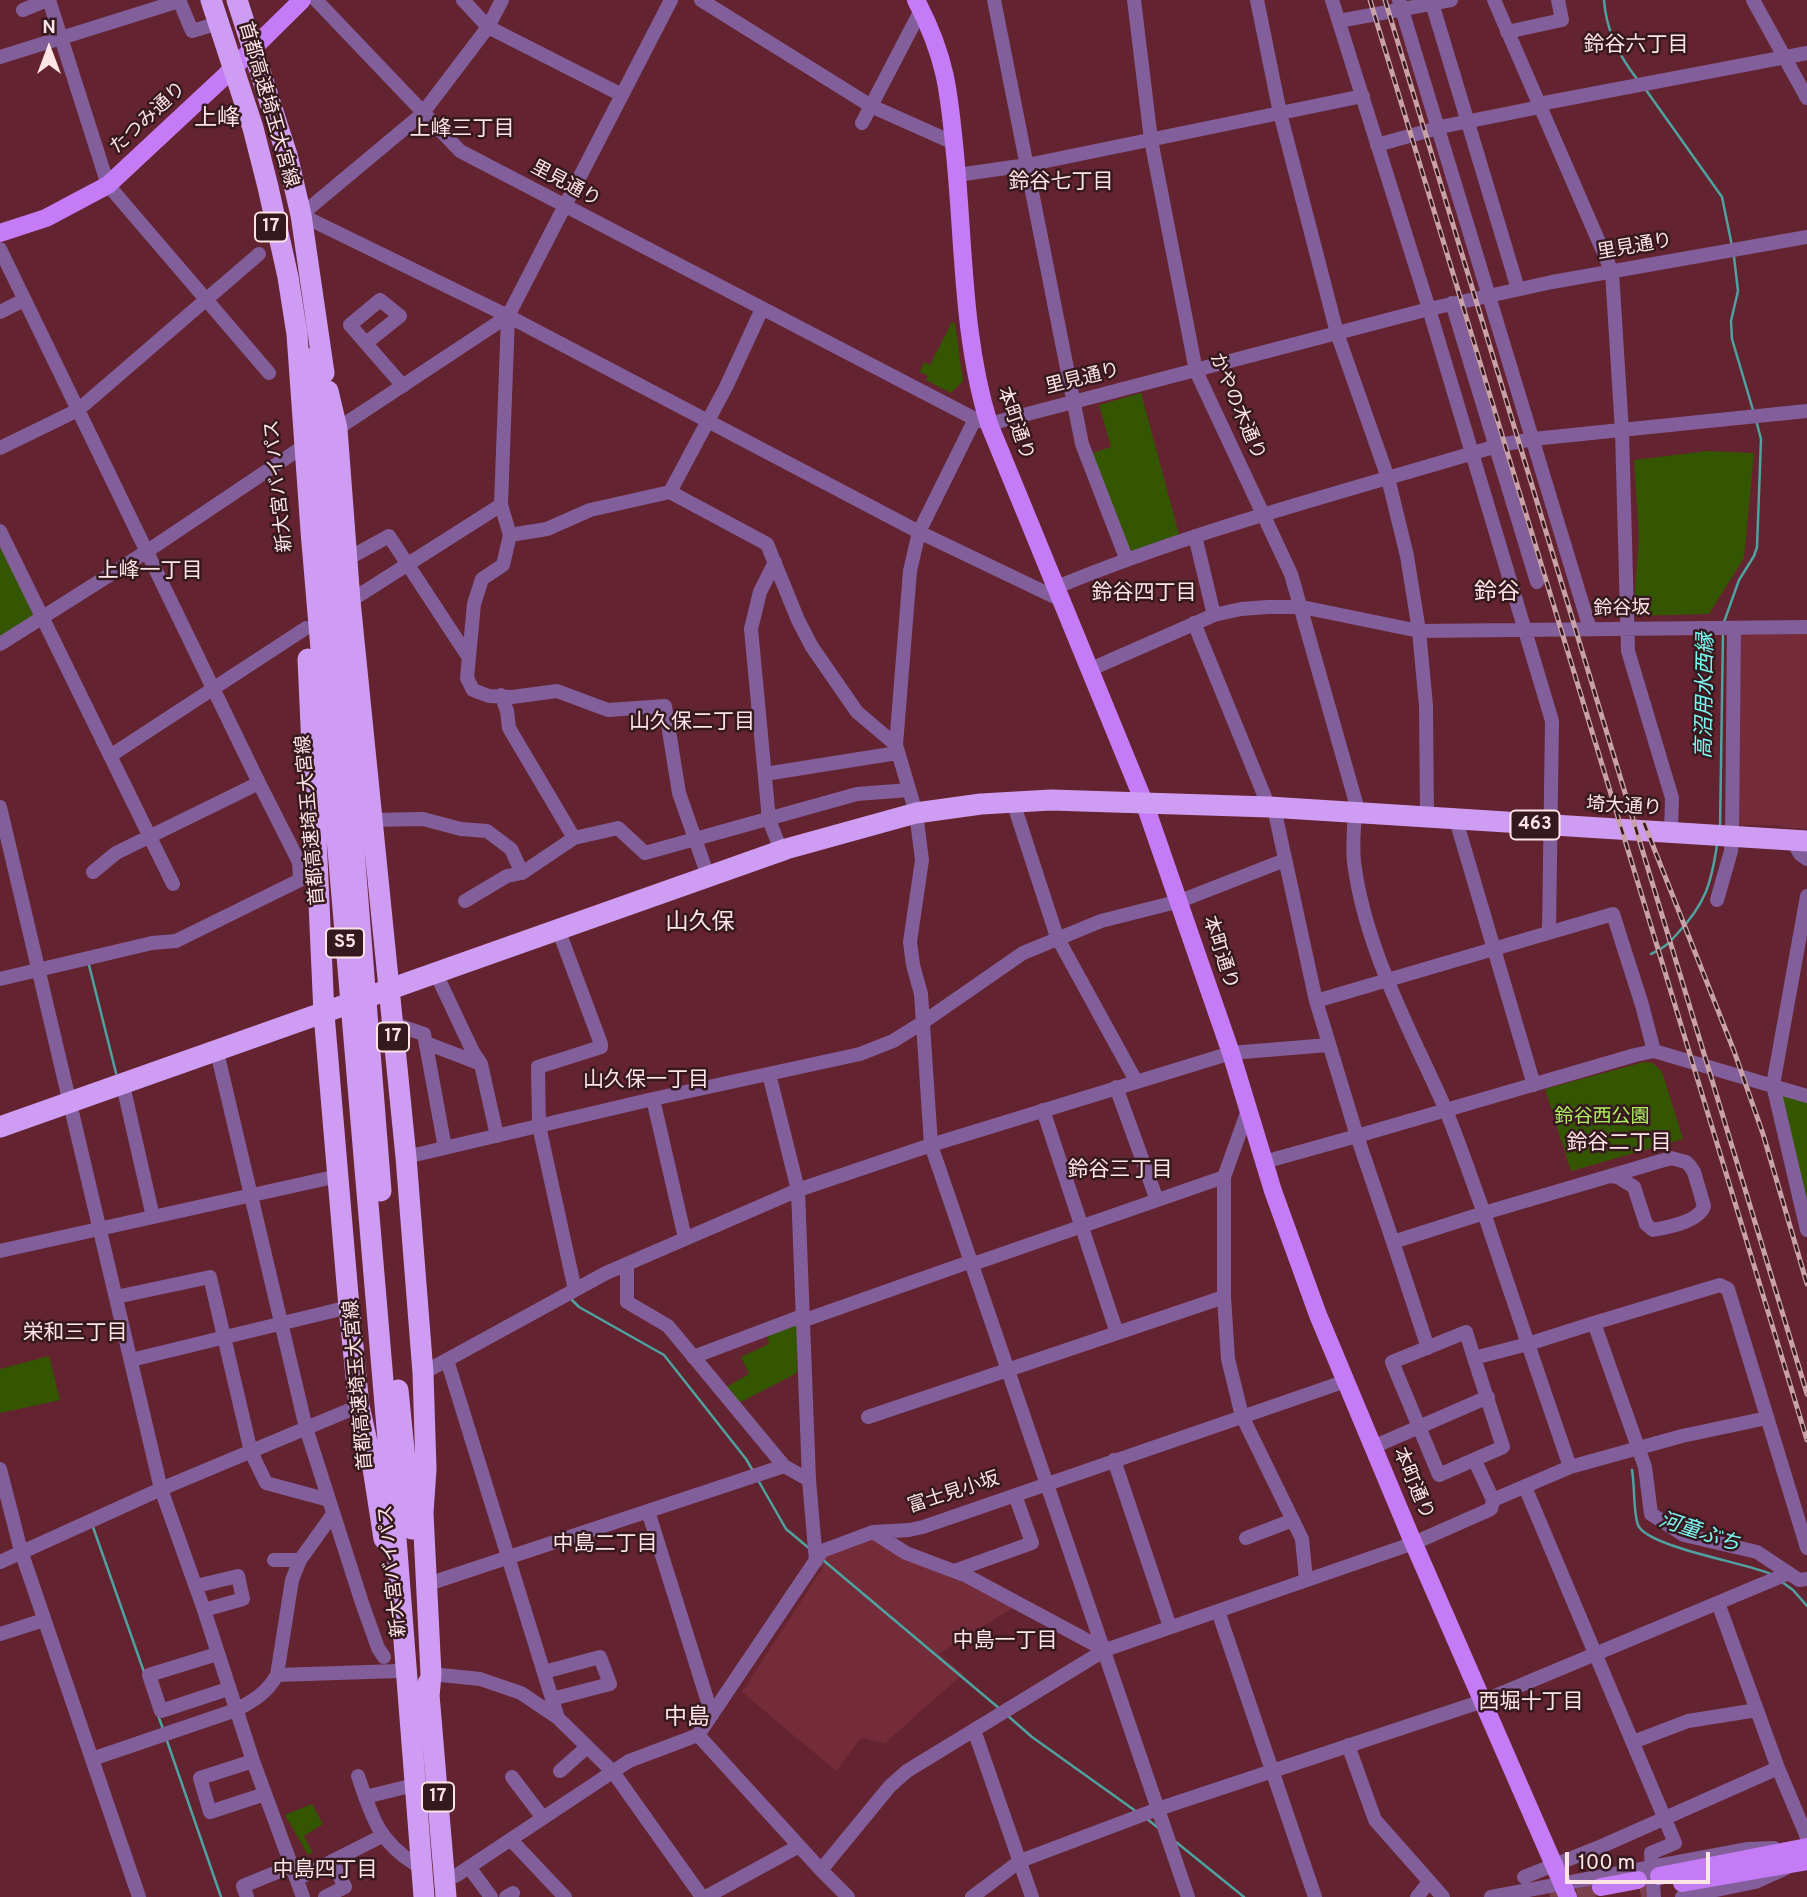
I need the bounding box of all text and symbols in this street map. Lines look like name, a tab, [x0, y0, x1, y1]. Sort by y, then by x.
north arrow	[14, 14, 84, 84]
text: N	[42, 16, 56, 40]
street label: 首都高速埼玉大宮線	[232, 20, 302, 190]
district label: 鈴谷六丁目	[1584, 34, 1688, 60]
street label: たつみ通り	[106, 78, 192, 160]
district label: 上峰	[194, 106, 240, 134]
district label: 上峰三丁目	[410, 118, 514, 144]
street label: 里見通り	[526, 157, 604, 213]
district label: 鈴谷七丁目	[1009, 171, 1113, 197]
road number: 17	[255, 212, 287, 242]
street label: 里見通り	[1596, 230, 1674, 266]
street label: かやの木通り	[1203, 350, 1269, 464]
street label: 里見通り	[1043, 360, 1123, 400]
street label: 本町通り	[991, 384, 1037, 464]
street label: 新大宮バイパス	[262, 419, 298, 553]
district label: 上峰一丁目	[98, 560, 202, 586]
district label: 鈴谷	[1474, 580, 1520, 608]
district label: 鈴谷四丁目	[1092, 582, 1196, 608]
street label: 鈴谷坂	[1593, 598, 1651, 622]
water label: 高沼用水西縁	[1693, 633, 1721, 759]
district label: 山久保二丁目	[629, 711, 755, 737]
street label: 首都高速埼玉大宮線	[293, 734, 331, 906]
street label: 埼大通り	[1585, 795, 1663, 821]
road number: 463	[1510, 810, 1560, 840]
district label: 山久保	[666, 910, 734, 938]
street label: 本町通り	[1196, 913, 1242, 993]
road number: S5	[326, 928, 364, 958]
road number: 17	[377, 1022, 409, 1052]
district label: 山久保一丁目	[583, 1069, 709, 1095]
park label: 鈴谷西公園	[1555, 1107, 1649, 1129]
district label: 鈴谷二丁目	[1567, 1132, 1671, 1158]
district label: 鈴谷三丁目	[1068, 1159, 1172, 1185]
street label: 首都高速埼玉大宮線	[341, 1299, 379, 1471]
district label: 栄和三丁目	[23, 1322, 127, 1348]
street label: 本町通り	[1387, 1445, 1437, 1523]
street label: 富士見小坂	[905, 1468, 1003, 1520]
street label: 新大宮バイパス	[376, 1504, 412, 1638]
water label: 河童ぶち	[1655, 1509, 1743, 1559]
district label: 中島二丁目	[553, 1533, 657, 1559]
district label: 中島一丁目	[953, 1630, 1057, 1656]
district label: 西堀十丁目	[1479, 1691, 1583, 1717]
district label: 中島	[664, 1705, 710, 1733]
road number: 17	[422, 1782, 454, 1812]
scale bar	[1569, 1838, 1714, 1882]
text: 100 m	[1578, 1850, 1635, 1877]
district label: 中島四丁目	[273, 1859, 377, 1885]

